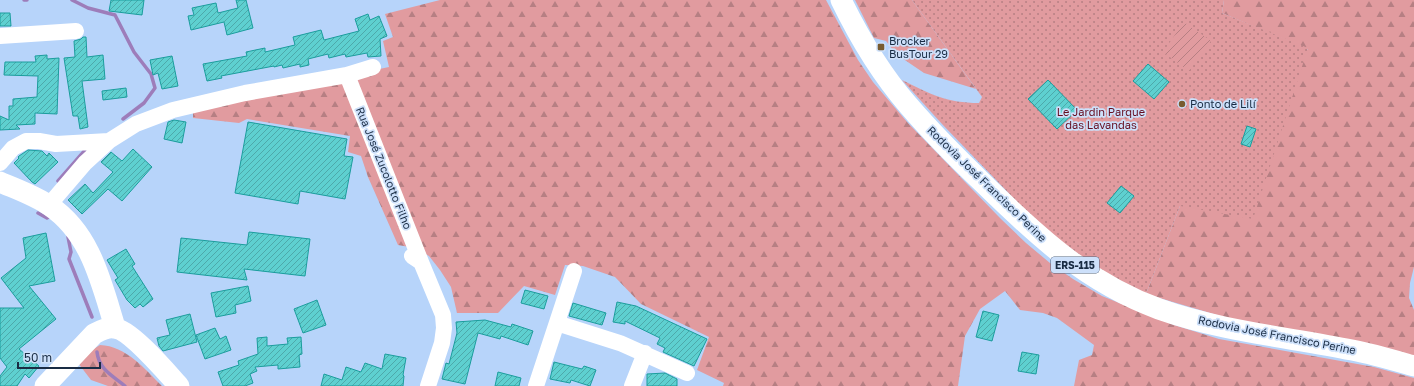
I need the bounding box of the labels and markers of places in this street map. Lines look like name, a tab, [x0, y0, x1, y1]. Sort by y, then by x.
place label: Brocker BusTour 29	[889, 34, 948, 60]
marker: Brocker BusTour 29	[876, 42, 886, 52]
place label: Ponto de Lilí	[1190, 97, 1257, 110]
marker: Ponto de Lilí	[1177, 99, 1187, 109]

